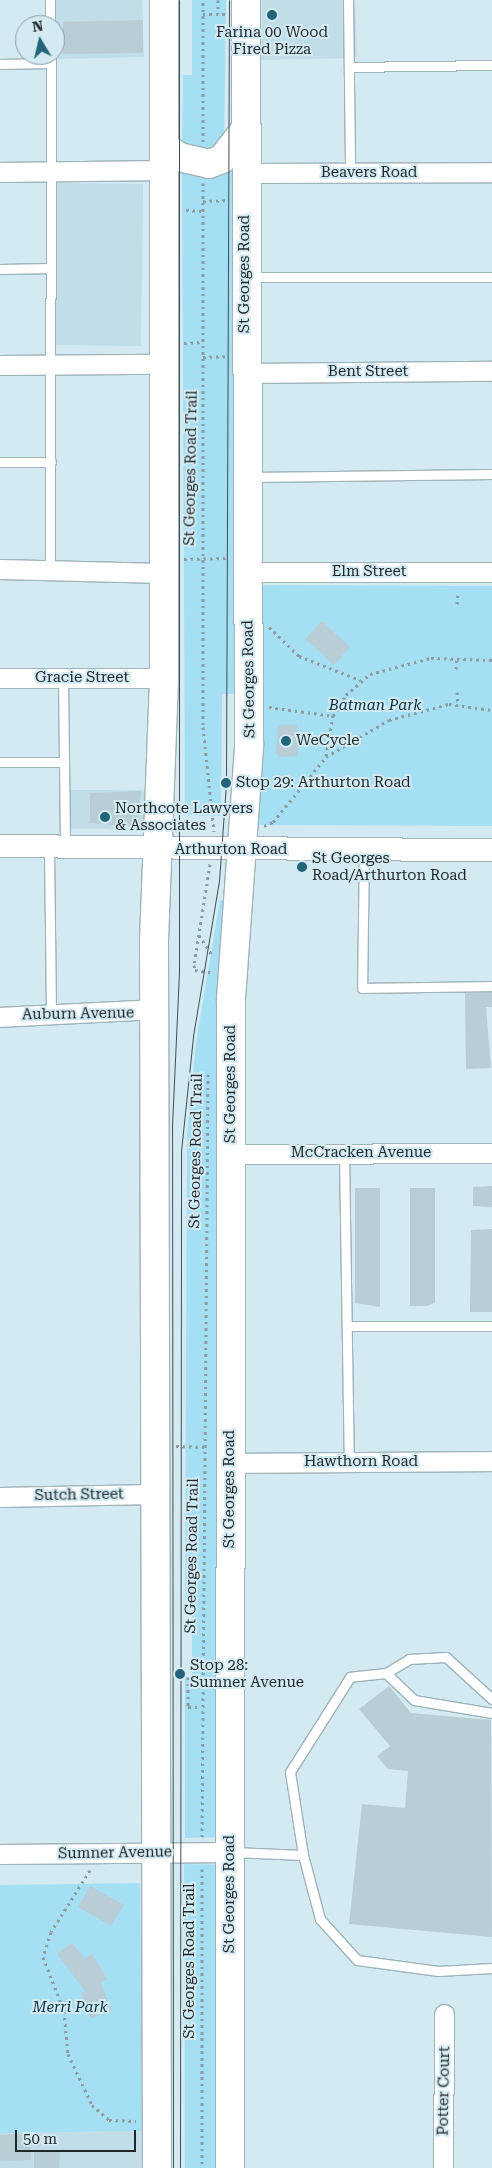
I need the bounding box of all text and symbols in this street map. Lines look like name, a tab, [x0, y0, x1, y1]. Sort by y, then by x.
marker: Farina 00 Wood Fired Pizza	[266, 9, 278, 21]
north arrow	[15, 15, 65, 65]
text: N	[31, 17, 44, 35]
place label: Farina 00 Wood Fired Pizza	[216, 23, 328, 58]
street label: Beavers Road	[321, 164, 417, 182]
street label: St Georges Road	[236, 215, 254, 333]
street label: Bent Street	[328, 363, 408, 381]
street label: St Georges Road Trail	[181, 390, 201, 546]
street label: Elm Street	[332, 563, 406, 581]
street label: St Georges Road	[239, 620, 259, 738]
street label: Gracie Street	[35, 669, 129, 687]
park label: Batman Park	[329, 697, 421, 715]
place label: WeCycle	[296, 732, 360, 750]
marker: WeCycle	[280, 735, 292, 747]
place label: Stop 29: Arthurton Road	[236, 774, 411, 792]
marker: Stop 29: Arthurton Road	[220, 777, 232, 789]
place label: Northcote Lawyers & Associates	[115, 799, 253, 834]
marker: Northcote Lawyers & Associates	[99, 811, 111, 823]
street label: Arthurton Road	[175, 841, 287, 859]
place label: St Georges Road/Arthurton Road	[312, 849, 467, 884]
marker: St Georges Road/Arthurton Road	[296, 861, 308, 873]
street label: Auburn Avenue	[22, 1004, 134, 1024]
street label: St Georges Road	[222, 1025, 240, 1143]
street label: St Georges Road Trail	[186, 1073, 206, 1229]
street label: McCracken Avenue	[291, 1144, 431, 1162]
street label: St Georges Road	[221, 1430, 239, 1548]
street label: Hawthorn Road	[304, 1453, 418, 1471]
street label: St Georges Road Trail	[182, 1478, 202, 1634]
street label: Sutch Street	[34, 1485, 124, 1505]
place label: Stop 28: Sumner Avenue	[190, 1656, 304, 1691]
marker: Stop 28: Sumner Avenue	[174, 1668, 186, 1680]
street label: St Georges Road	[221, 1835, 239, 1953]
street label: Sumner Avenue	[58, 1843, 172, 1863]
street label: St Georges Road Trail	[181, 1883, 199, 2039]
park label: Merri Park	[32, 1999, 108, 2017]
street label: Potter Court	[434, 2046, 454, 2136]
scale bar	[18, 2120, 139, 2152]
text: 50 m	[23, 2130, 57, 2148]

